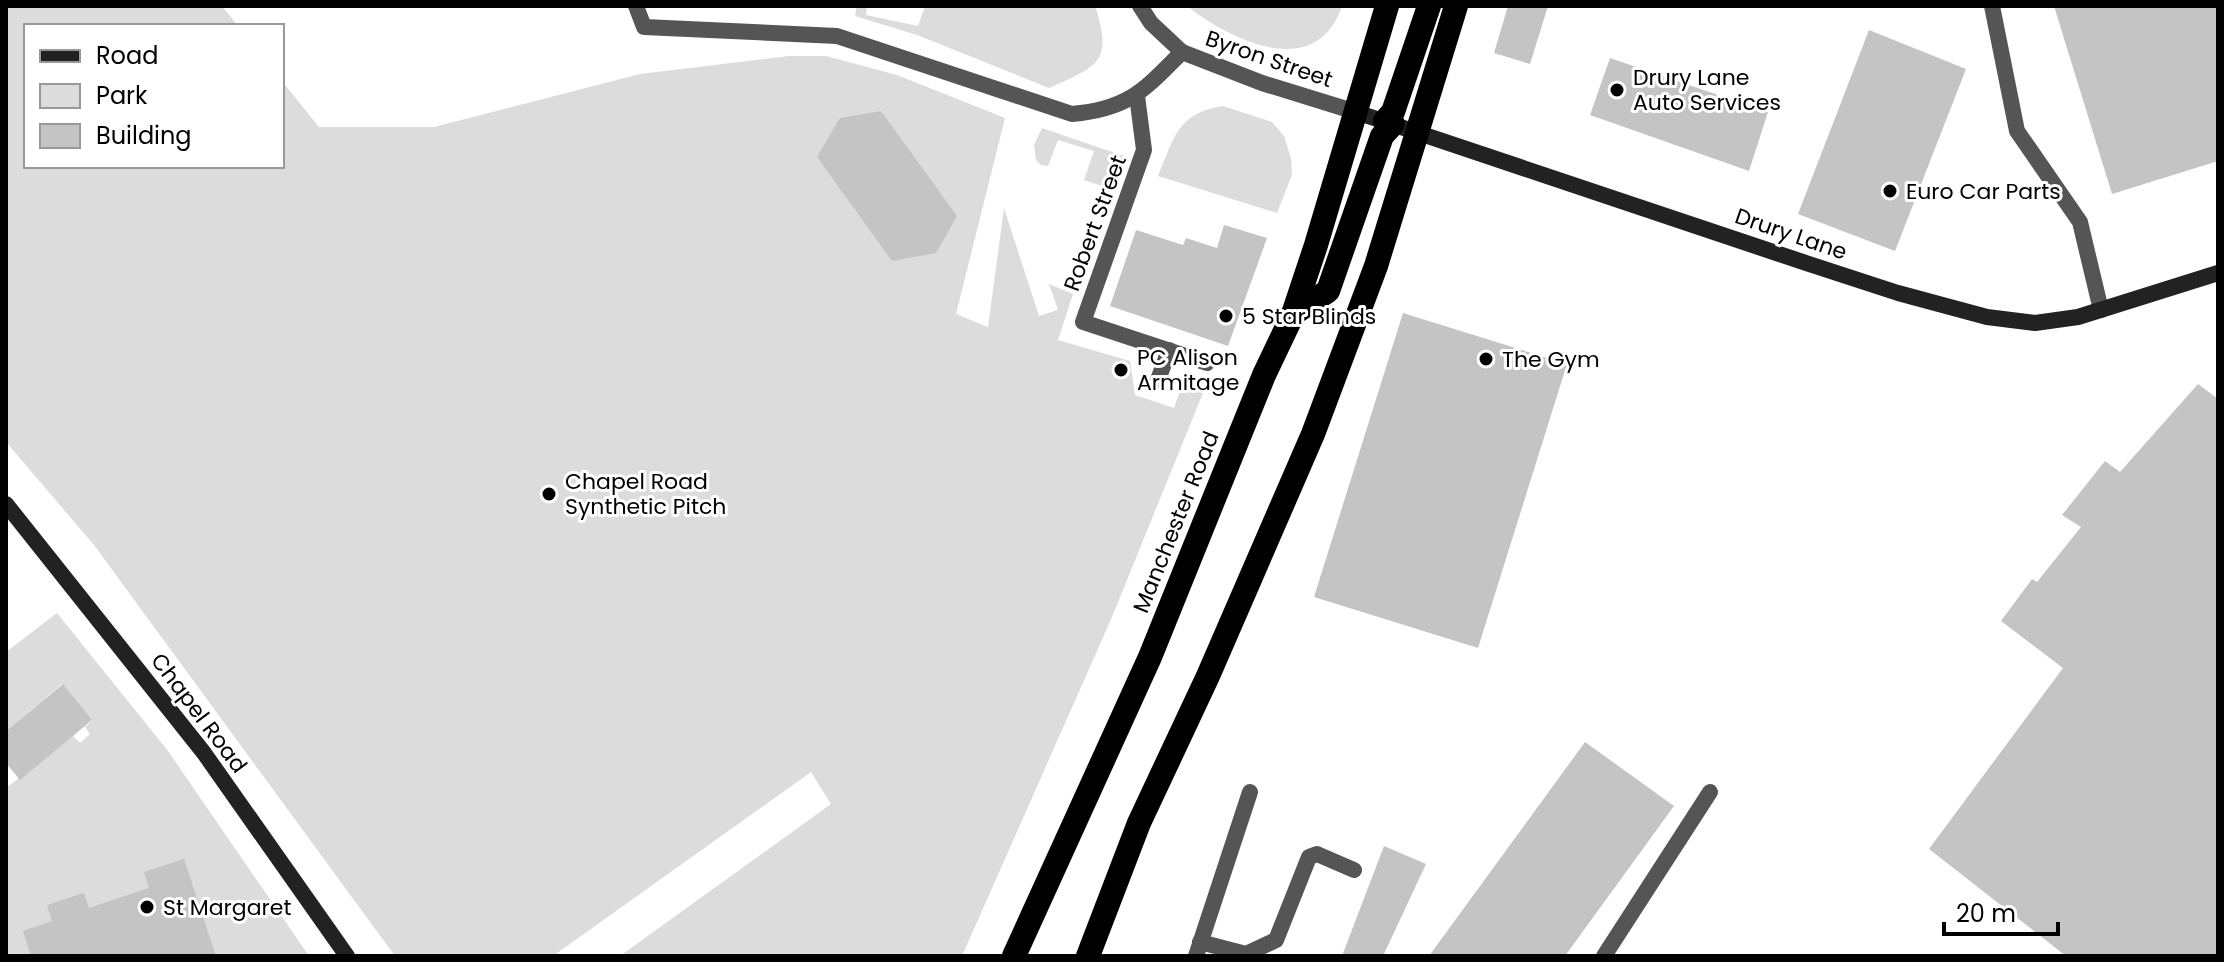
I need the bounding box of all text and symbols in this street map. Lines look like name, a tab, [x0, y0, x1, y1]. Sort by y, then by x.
street label: Byron Street	[1201, 23, 1337, 95]
legend	[24, 24, 284, 168]
text: Road	[96, 39, 158, 72]
place label: Drury Lane Auto Services	[1633, 62, 1781, 118]
text: Park	[96, 79, 148, 112]
marker: Drury Lane Auto Services	[1608, 81, 1626, 99]
text: Building	[96, 119, 192, 152]
street label: Robert Street	[1056, 151, 1134, 295]
place label: Euro Car Parts	[1906, 176, 2061, 207]
marker: Euro Car Parts	[1881, 182, 1899, 200]
street label: Drury Lane	[1731, 200, 1851, 268]
place label: 5 Star Blinds	[1242, 301, 1376, 332]
marker: 5 Star Blinds	[1217, 307, 1235, 325]
place label: PC Alison Armitage	[1137, 342, 1240, 398]
place label: The Gym	[1502, 344, 1600, 375]
marker: The Gym	[1477, 350, 1495, 368]
marker: PC Alison Armitage	[1112, 361, 1130, 379]
street label: Manchester Road	[1125, 427, 1227, 617]
place label: Chapel Road Synthetic Pitch	[565, 466, 726, 522]
marker: Chapel Road Synthetic Pitch	[540, 485, 558, 503]
street label: Chapel Road	[144, 647, 254, 779]
scale bar	[1944, 886, 2058, 936]
place label: St Margaret	[163, 892, 291, 923]
text: 20 m	[1956, 897, 2016, 930]
marker: St Margaret	[138, 898, 156, 916]

